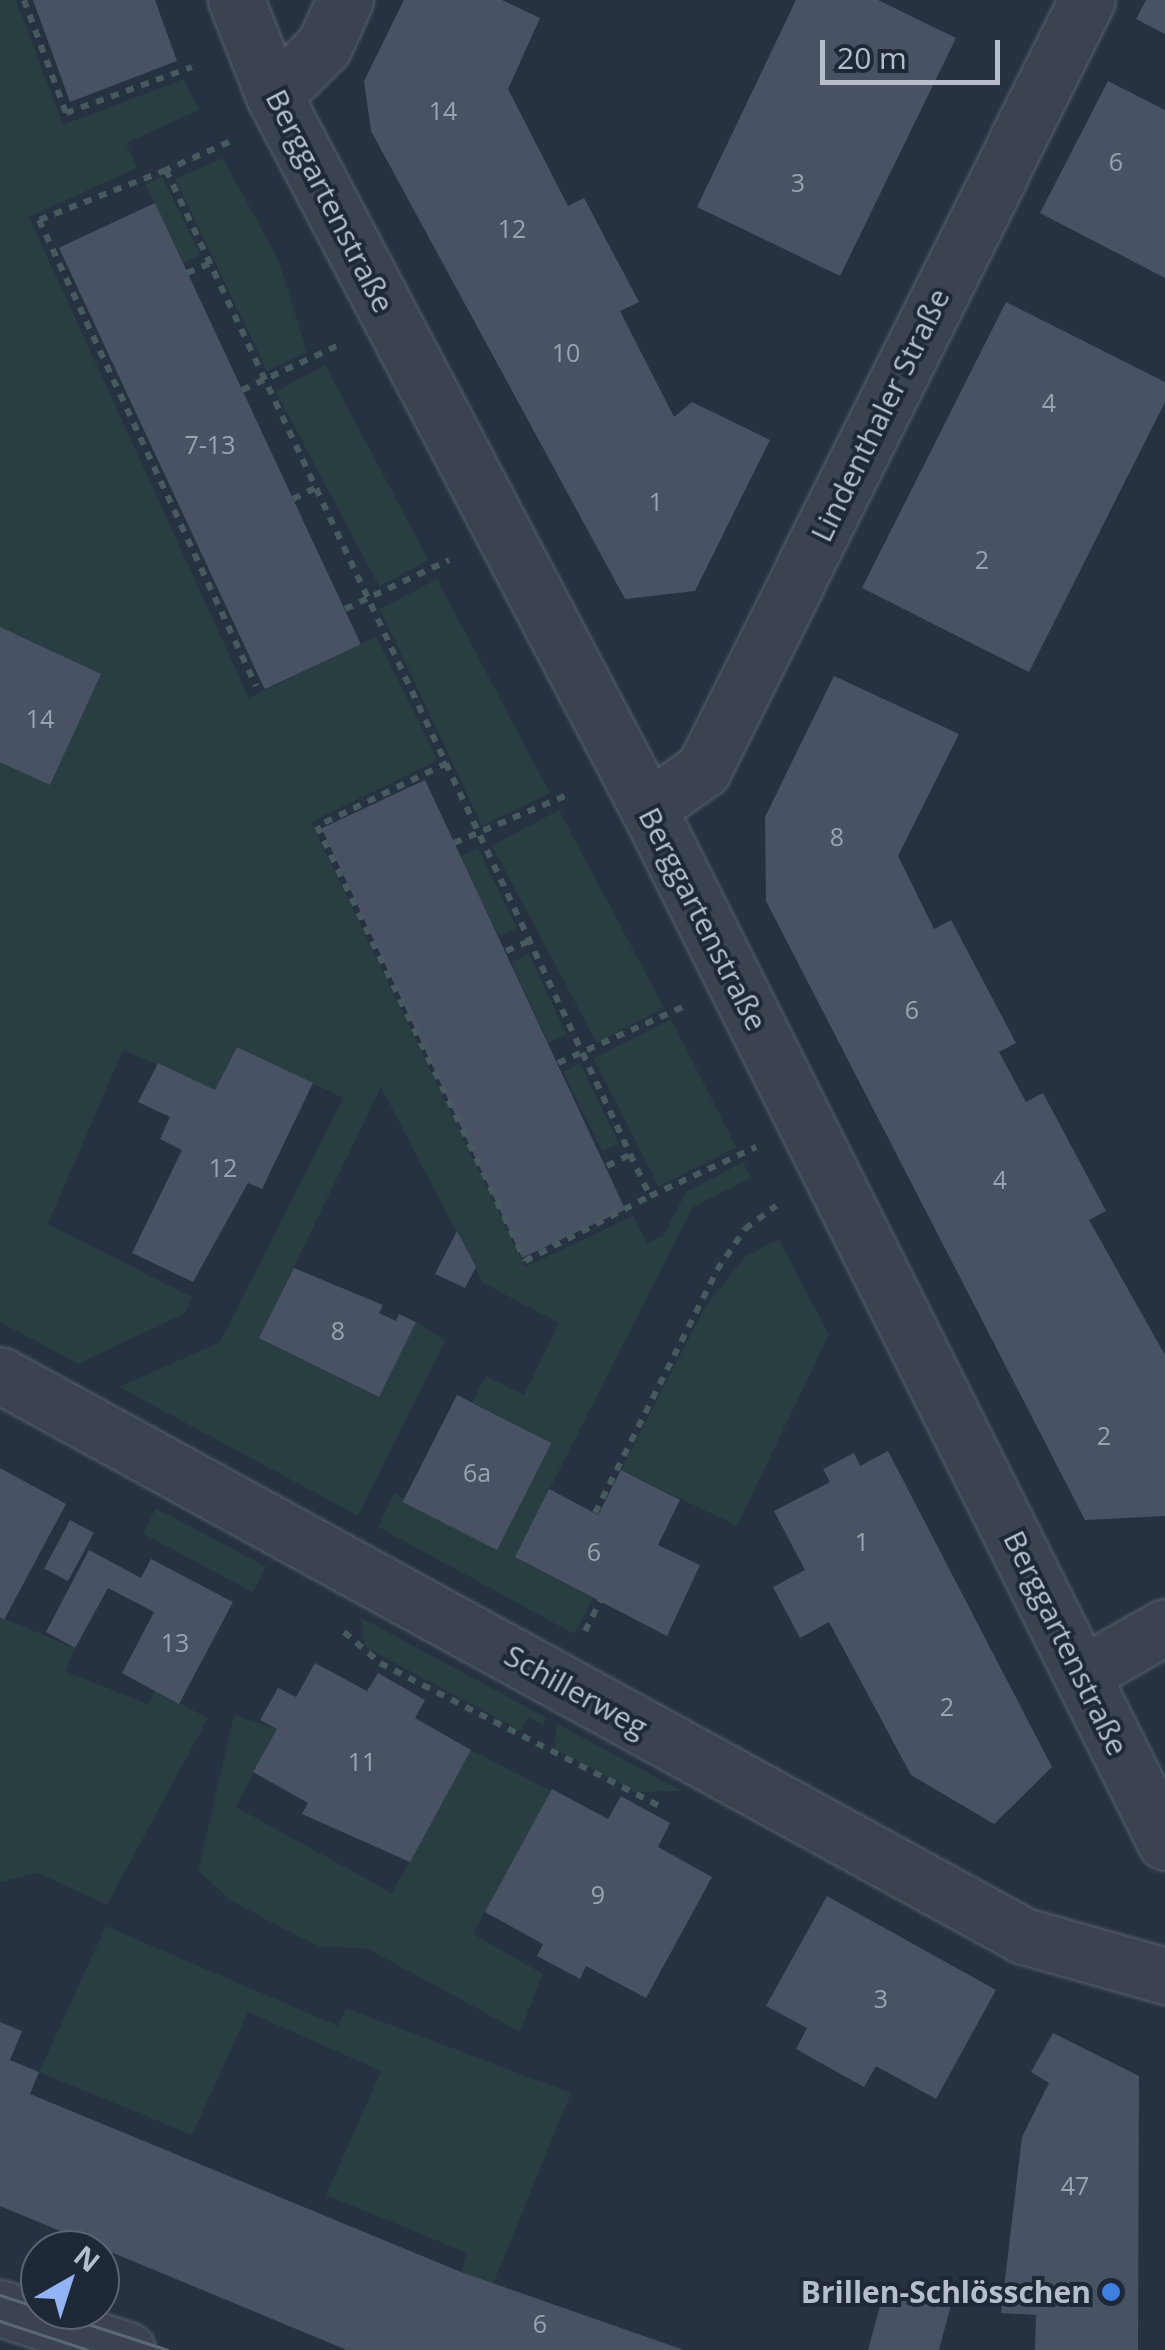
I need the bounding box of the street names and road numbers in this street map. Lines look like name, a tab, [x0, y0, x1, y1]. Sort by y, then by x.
street label: Berggartenstraße	[258, 84, 402, 318]
street label: Lindenthaler Straße	[803, 283, 957, 547]
street label: Berggartenstraße	[631, 802, 775, 1036]
street label: Berggartenstraße	[996, 1525, 1136, 1761]
street label: Schillerweg	[498, 1637, 654, 1745]

